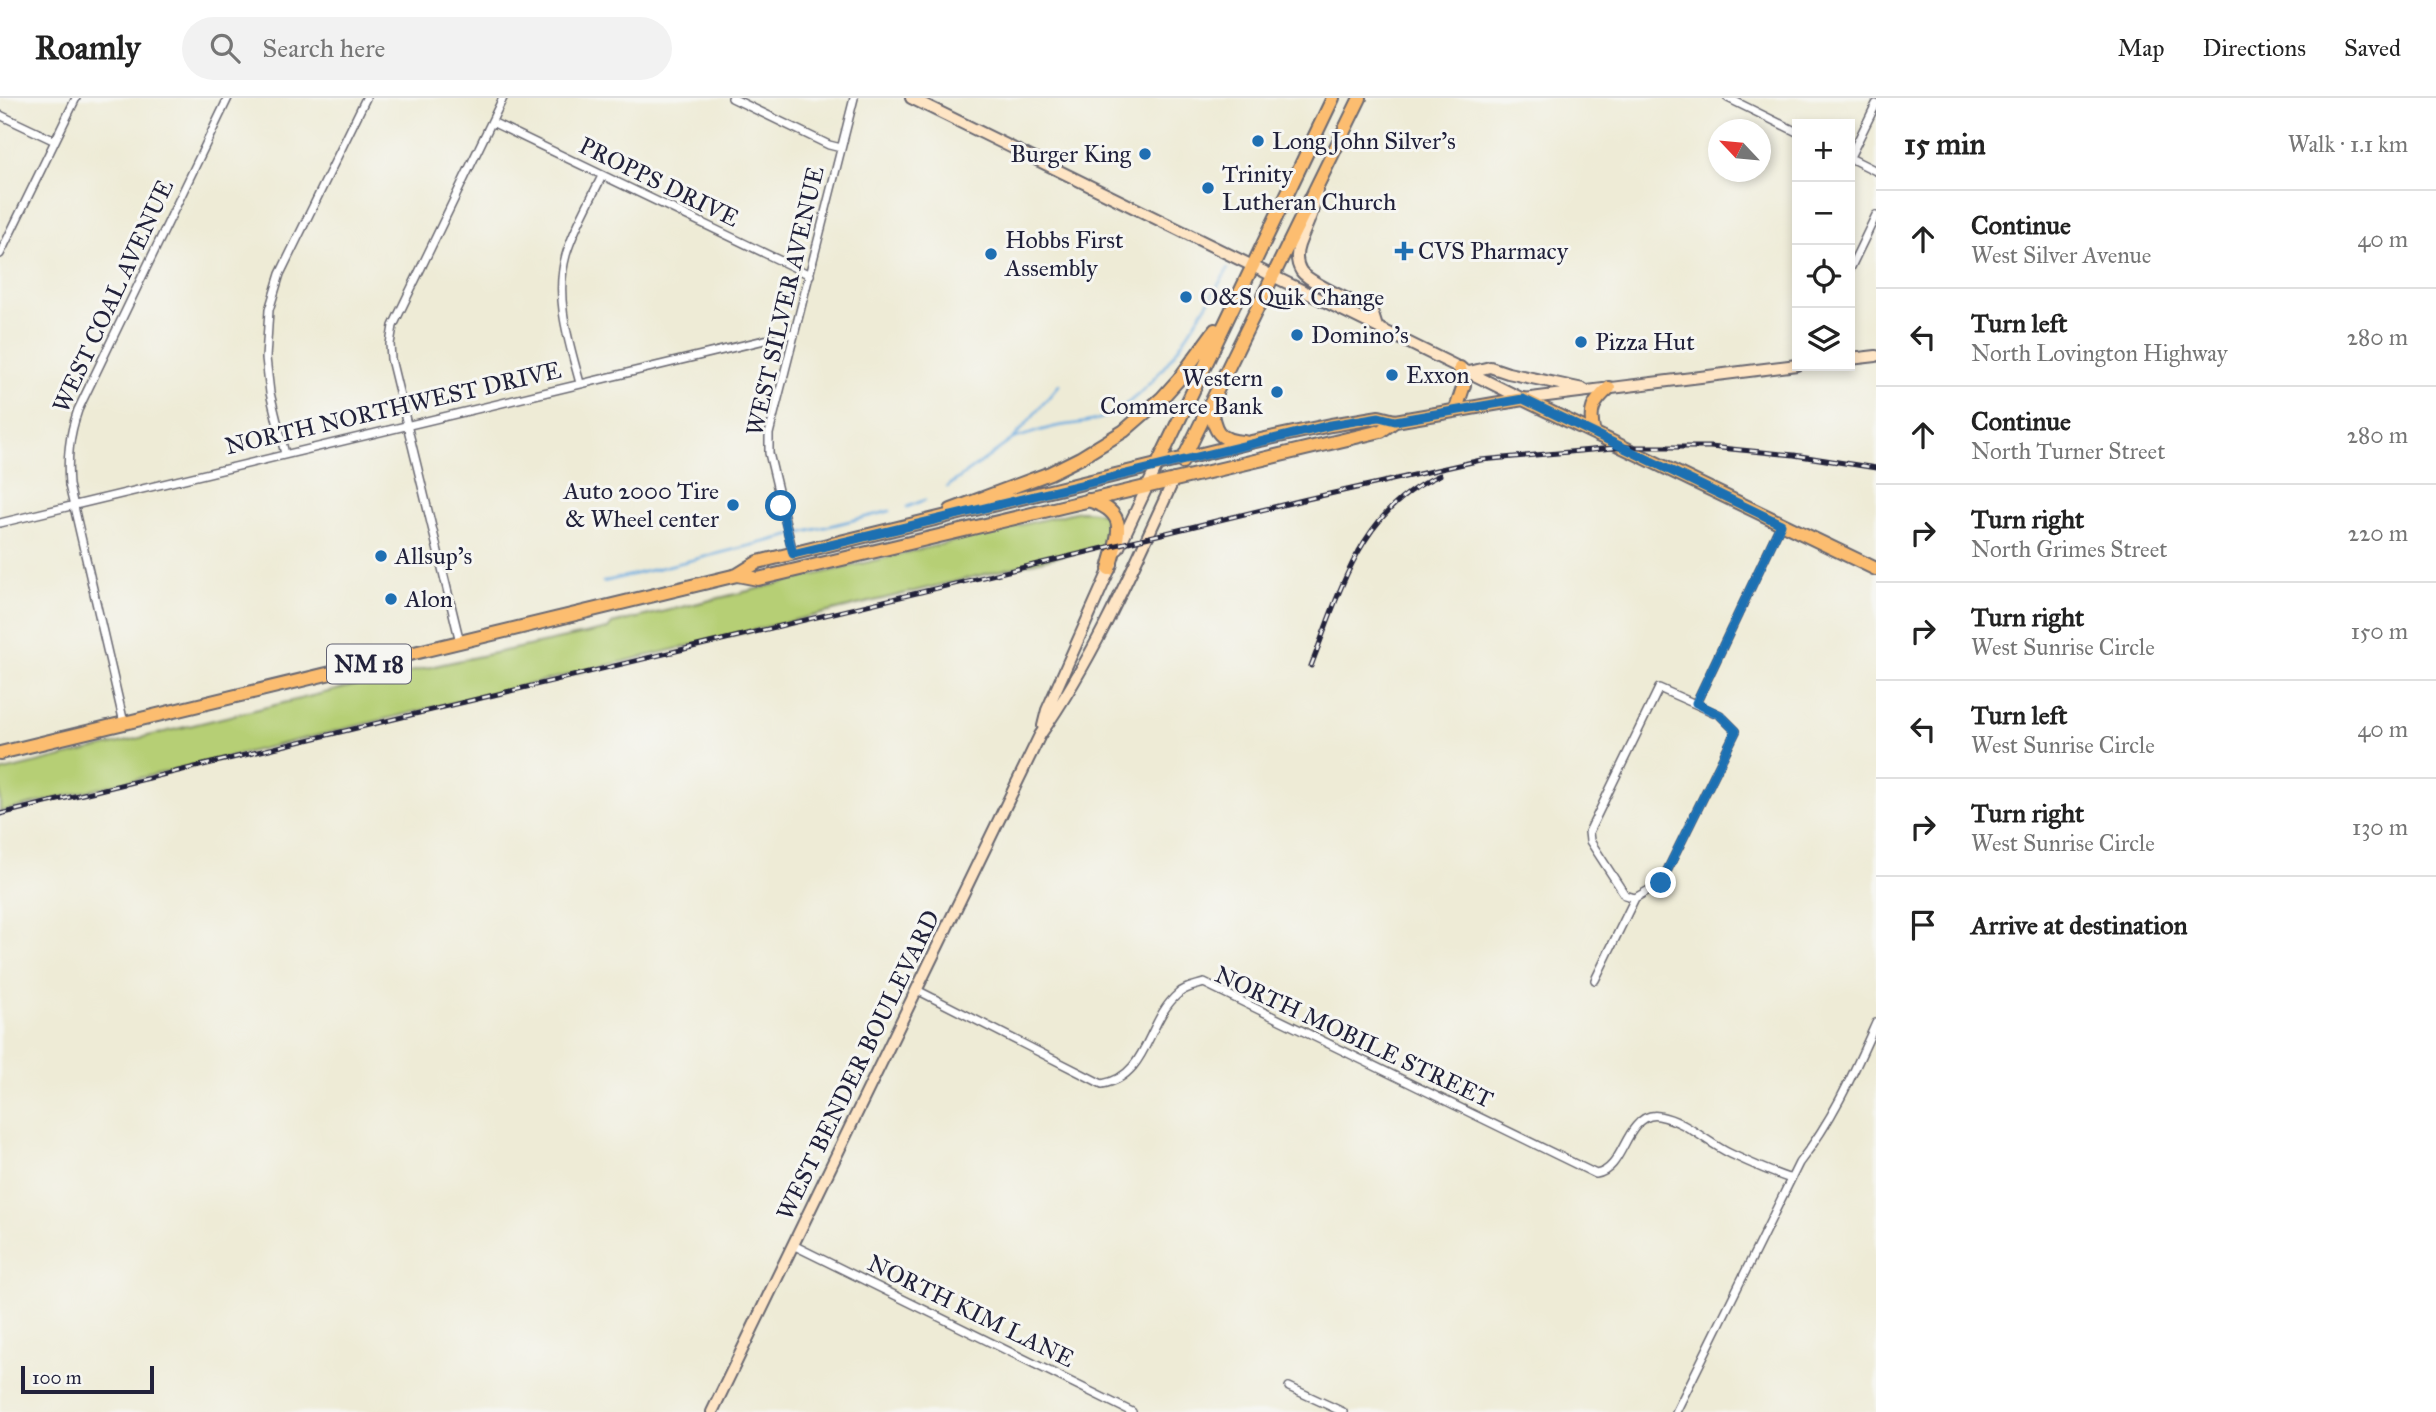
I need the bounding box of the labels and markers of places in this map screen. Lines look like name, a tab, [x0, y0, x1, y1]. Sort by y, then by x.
place label: Long John Silver's	[1272, 126, 1456, 156]
marker: Long John Silver's	[1250, 133, 1266, 149]
place label: Burger King	[1010, 139, 1132, 169]
marker: Burger King	[1137, 146, 1153, 162]
place label: Trinity Lutheran Church	[1222, 159, 1396, 217]
marker: Trinity Lutheran Church	[1200, 180, 1216, 196]
place label: Hobbs First Assembly	[1004, 225, 1124, 283]
place label: CVS Pharmacy	[1418, 236, 1569, 266]
marker: CVS Pharmacy	[1396, 243, 1412, 259]
marker: Hobbs First Assembly	[983, 246, 999, 262]
place label: O&S Quik Change	[1200, 282, 1384, 312]
marker: O&S Quik Change	[1178, 289, 1194, 305]
place label: Domino's	[1311, 320, 1409, 350]
marker: Domino's	[1289, 327, 1305, 343]
place label: Pizza Hut	[1595, 327, 1695, 357]
marker: Pizza Hut	[1573, 334, 1589, 350]
place label: Exxon	[1406, 360, 1470, 390]
place label: Western Commerce Bank	[1100, 363, 1264, 421]
marker: Exxon	[1384, 367, 1400, 383]
marker: Western Commerce Bank	[1269, 384, 1285, 400]
place label: Auto 2000 Tire & Wheel center	[563, 476, 719, 534]
marker: Auto 2000 Tire & Wheel center	[725, 497, 741, 513]
place label: Allsup's	[394, 541, 472, 571]
marker: Allsup's	[373, 548, 389, 564]
place label: Alon	[404, 584, 453, 614]
marker: Alon	[383, 591, 399, 607]

